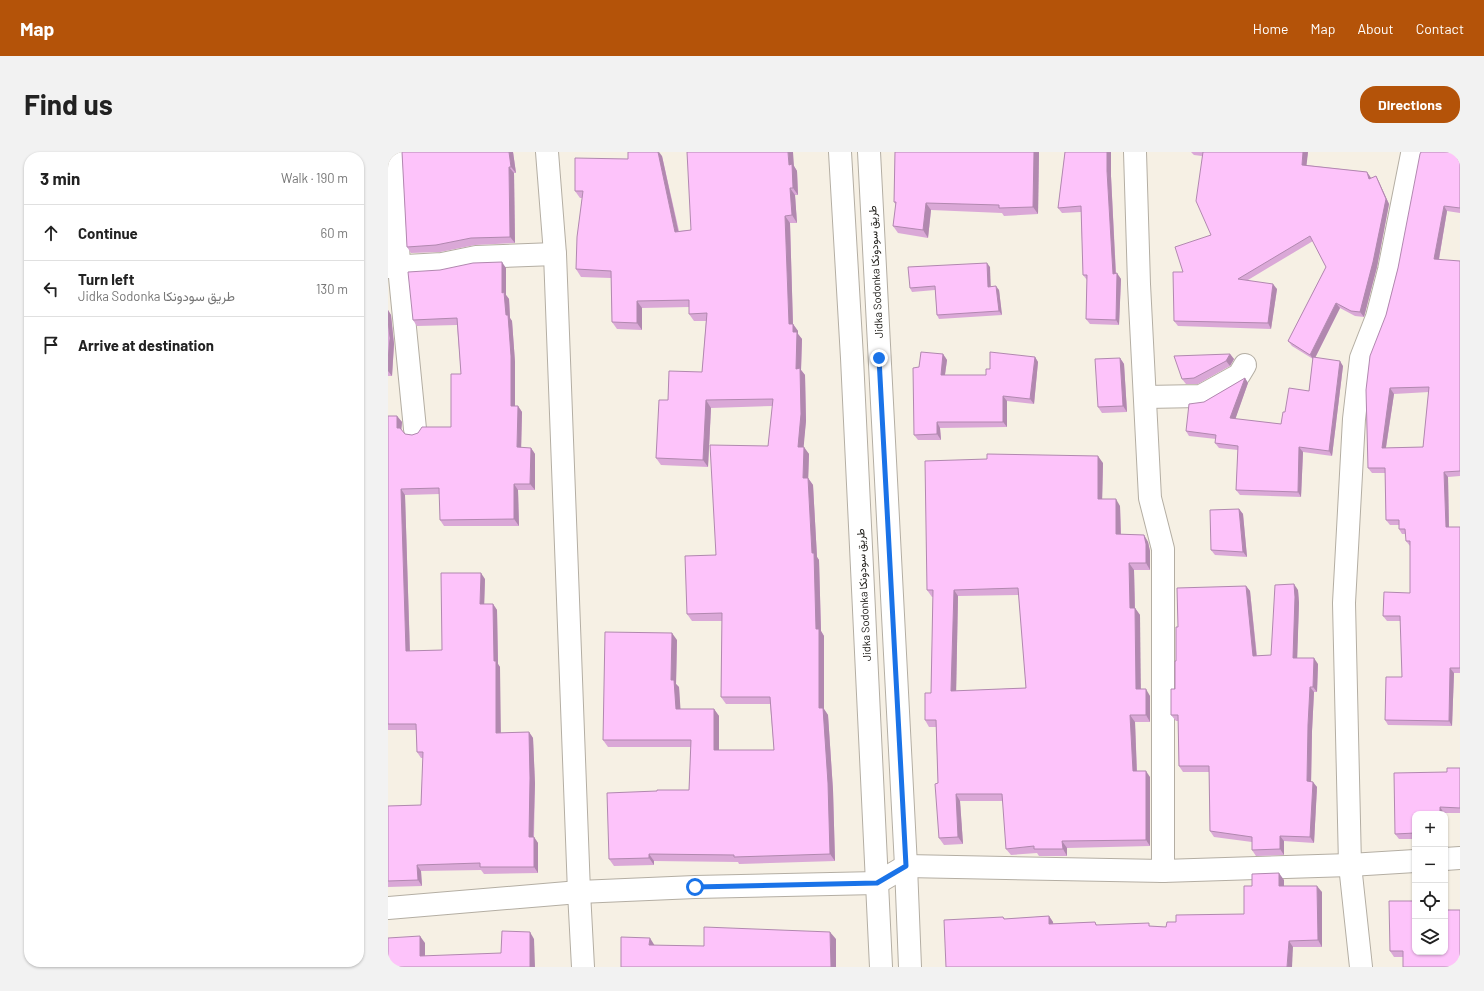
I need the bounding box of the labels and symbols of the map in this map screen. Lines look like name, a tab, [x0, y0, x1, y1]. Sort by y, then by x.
street label: Jidka Sodonka طريق سودونكا	[865, 205, 886, 339]
route end	[870, 349, 888, 367]
street label: Jidka Sodonka طريق سودونكا	[853, 528, 874, 662]
route start	[686, 878, 704, 896]

